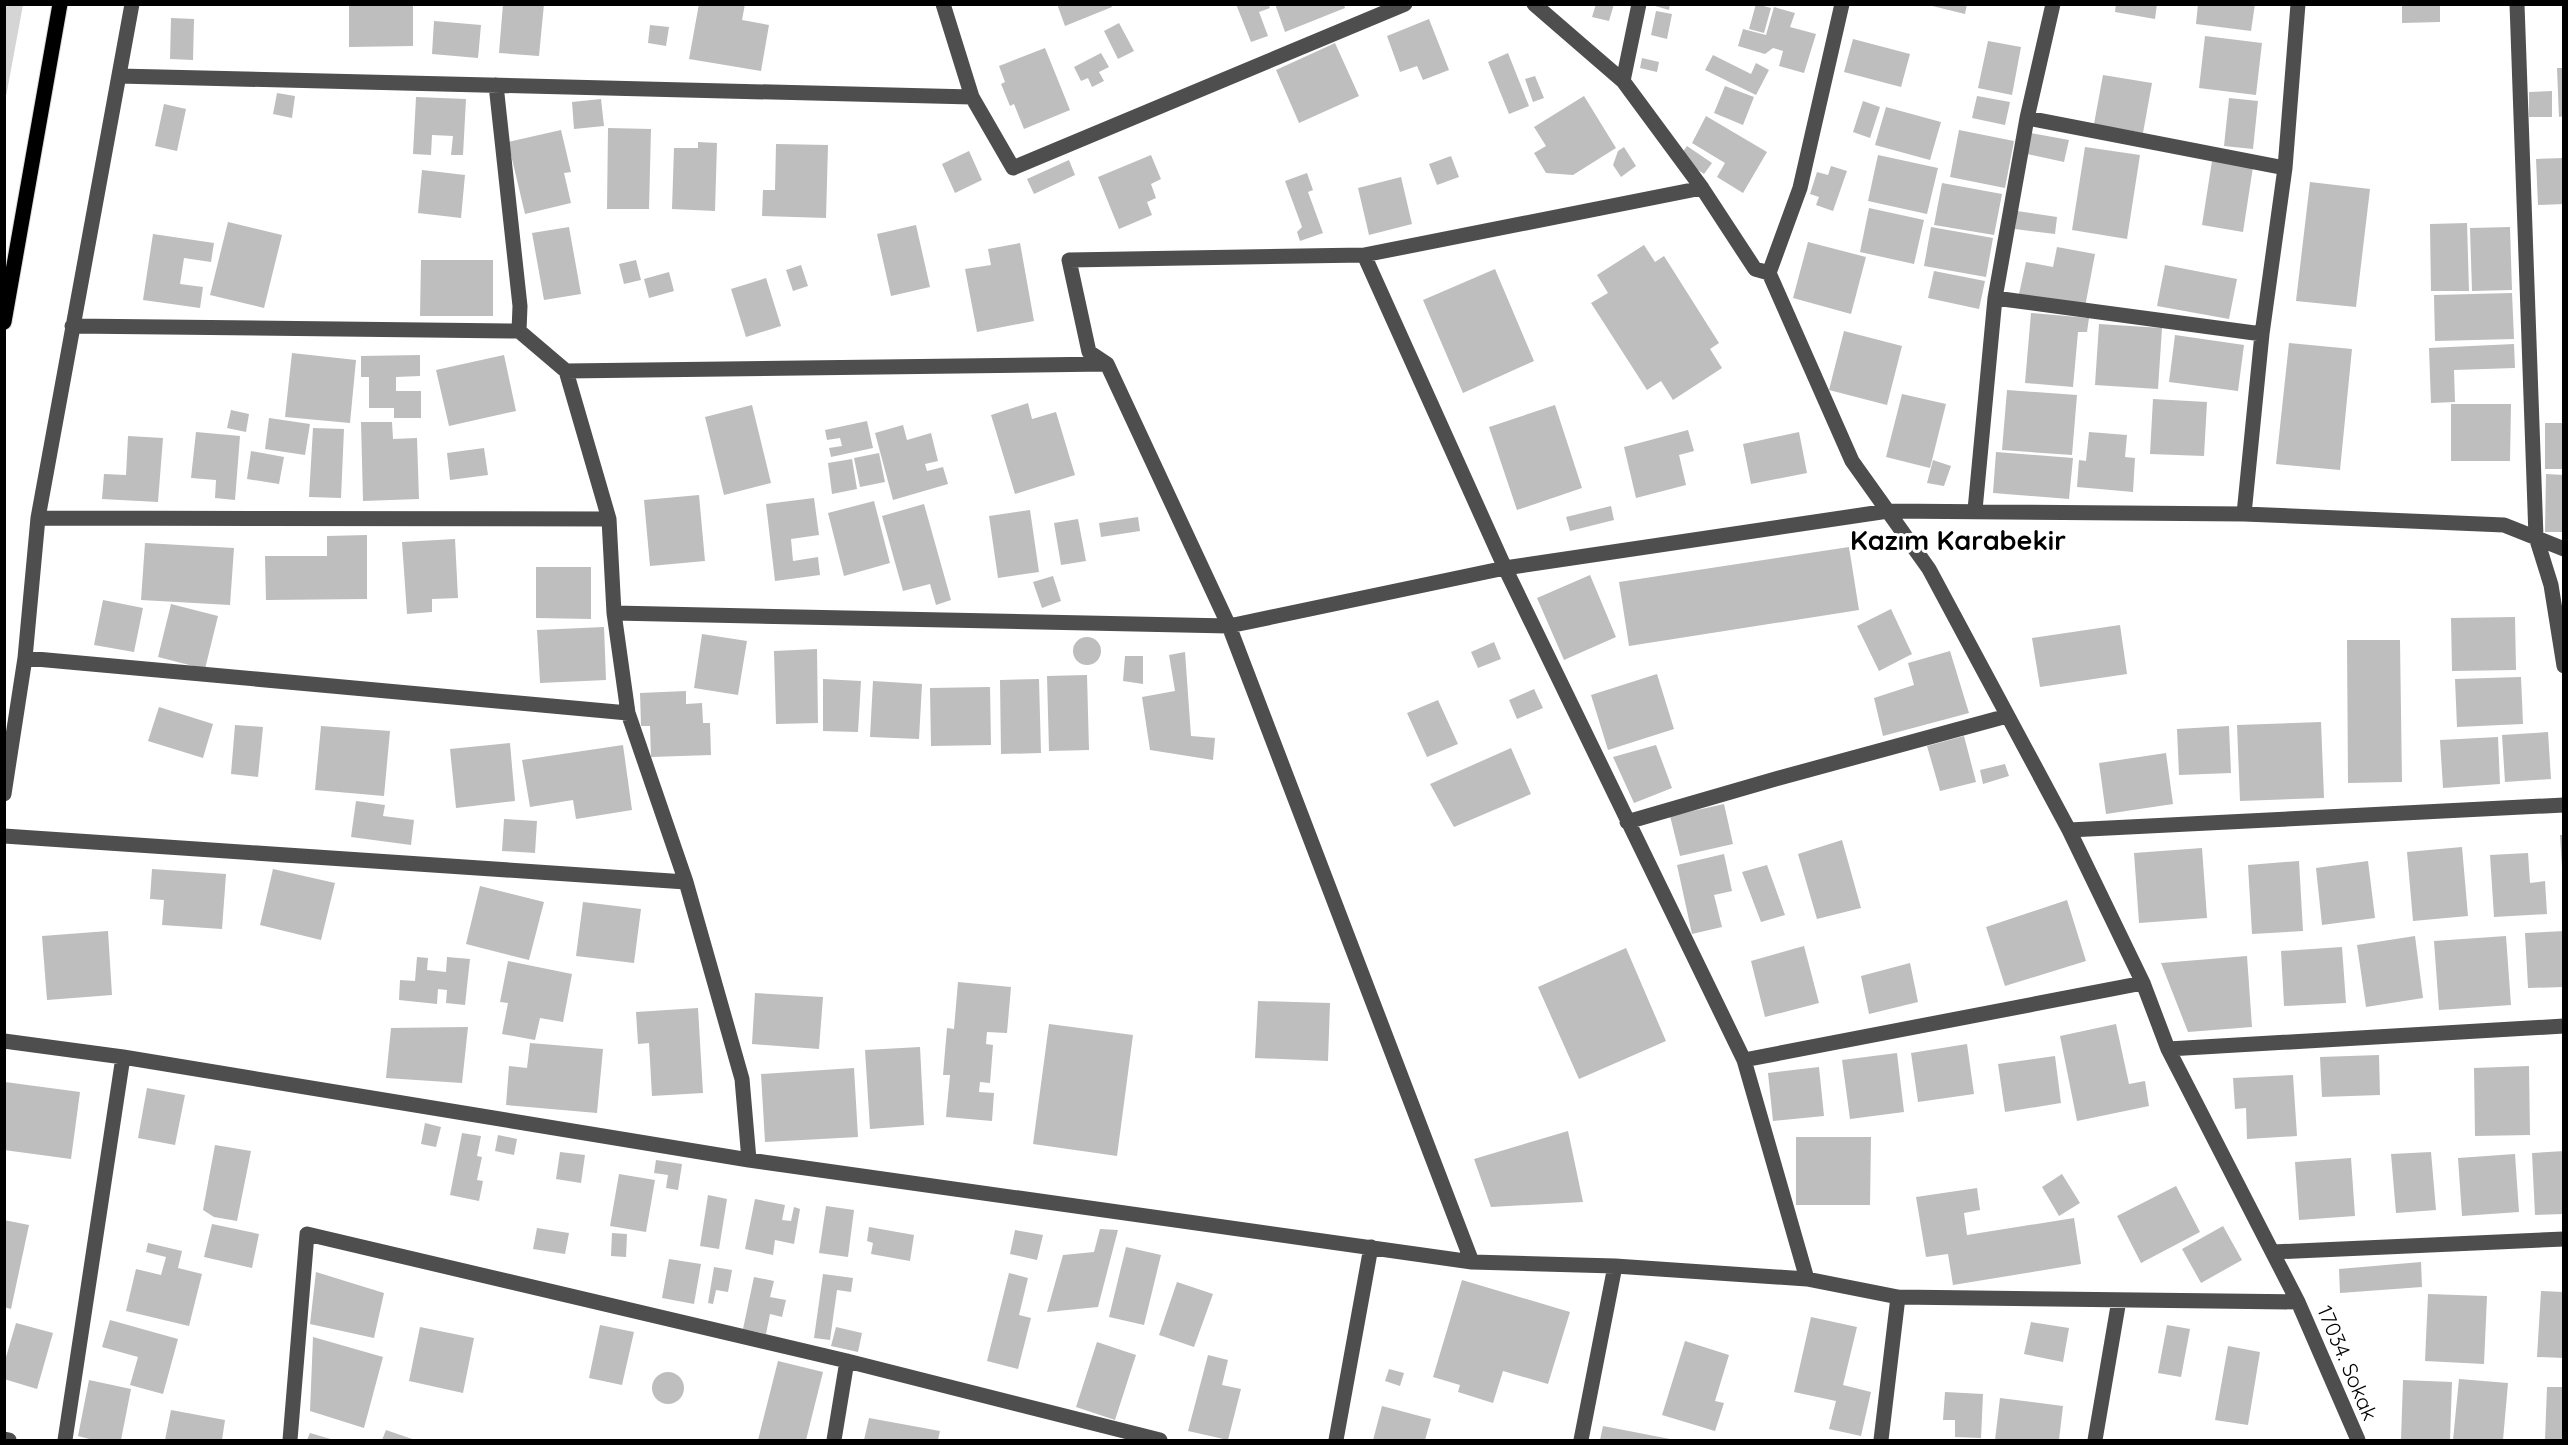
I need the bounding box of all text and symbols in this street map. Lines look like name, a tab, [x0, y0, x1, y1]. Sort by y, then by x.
district label: Kazım Karabekir	[1850, 523, 2066, 557]
street label: 17034. Sokak	[2312, 1301, 2384, 1424]

